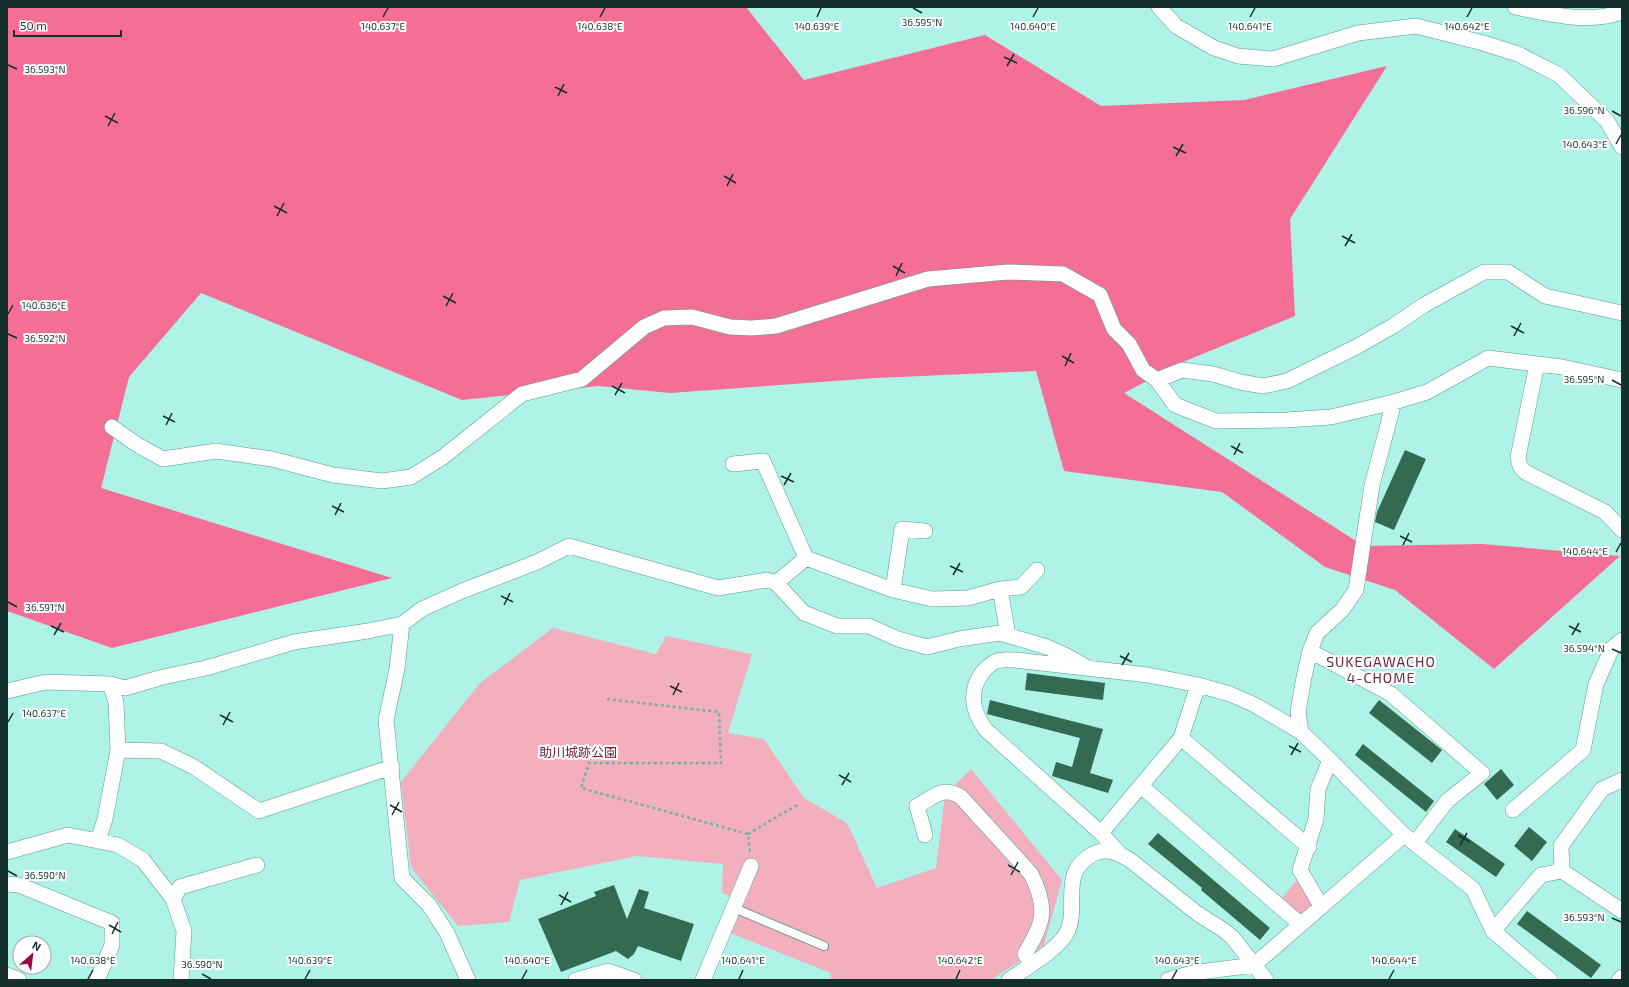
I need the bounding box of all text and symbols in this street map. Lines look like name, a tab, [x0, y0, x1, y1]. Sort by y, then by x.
scale bar	[14, 12, 121, 38]
text: 36.595°N	[902, 16, 942, 28]
text: 50 m	[20, 18, 47, 32]
text: 140.637°E	[361, 20, 405, 32]
text: 140.638°E	[577, 20, 623, 32]
text: 140.639°E	[795, 20, 840, 32]
text: 140.640°E	[1010, 20, 1056, 32]
text: 140.641°E	[1228, 20, 1272, 32]
text: 140.642°E	[1444, 20, 1490, 32]
text: 36.593°N	[25, 63, 65, 75]
text: 36.596°N	[1563, 104, 1605, 116]
text: 140.643°E	[1562, 138, 1608, 150]
text: 140.636°E	[22, 299, 67, 311]
text: 36.592°N	[25, 332, 65, 344]
text: 36.595°N	[1564, 373, 1604, 385]
text: 140.644°E	[1562, 545, 1608, 557]
text: 36.591°N	[25, 601, 65, 613]
text: 36.594°N	[1563, 642, 1605, 654]
district label: SUKEGAWACHO 4-CHOME	[1326, 653, 1436, 686]
text: 140.637°E	[22, 707, 66, 719]
park label: 助川城跡公園	[539, 744, 617, 760]
text: 36.590°N	[24, 869, 66, 881]
text: 36.593°N	[1564, 911, 1604, 923]
north arrow	[12, 935, 52, 975]
text: N	[30, 938, 44, 953]
text: 140.638°E	[70, 954, 116, 966]
text: 140.639°E	[288, 954, 333, 966]
text: 140.640°E	[504, 954, 550, 966]
text: 140.641°E	[721, 954, 765, 966]
text: 140.642°E	[937, 954, 983, 966]
text: 140.643°E	[1154, 954, 1200, 966]
text: 140.644°E	[1371, 954, 1417, 966]
text: 36.590°N	[181, 958, 223, 970]

